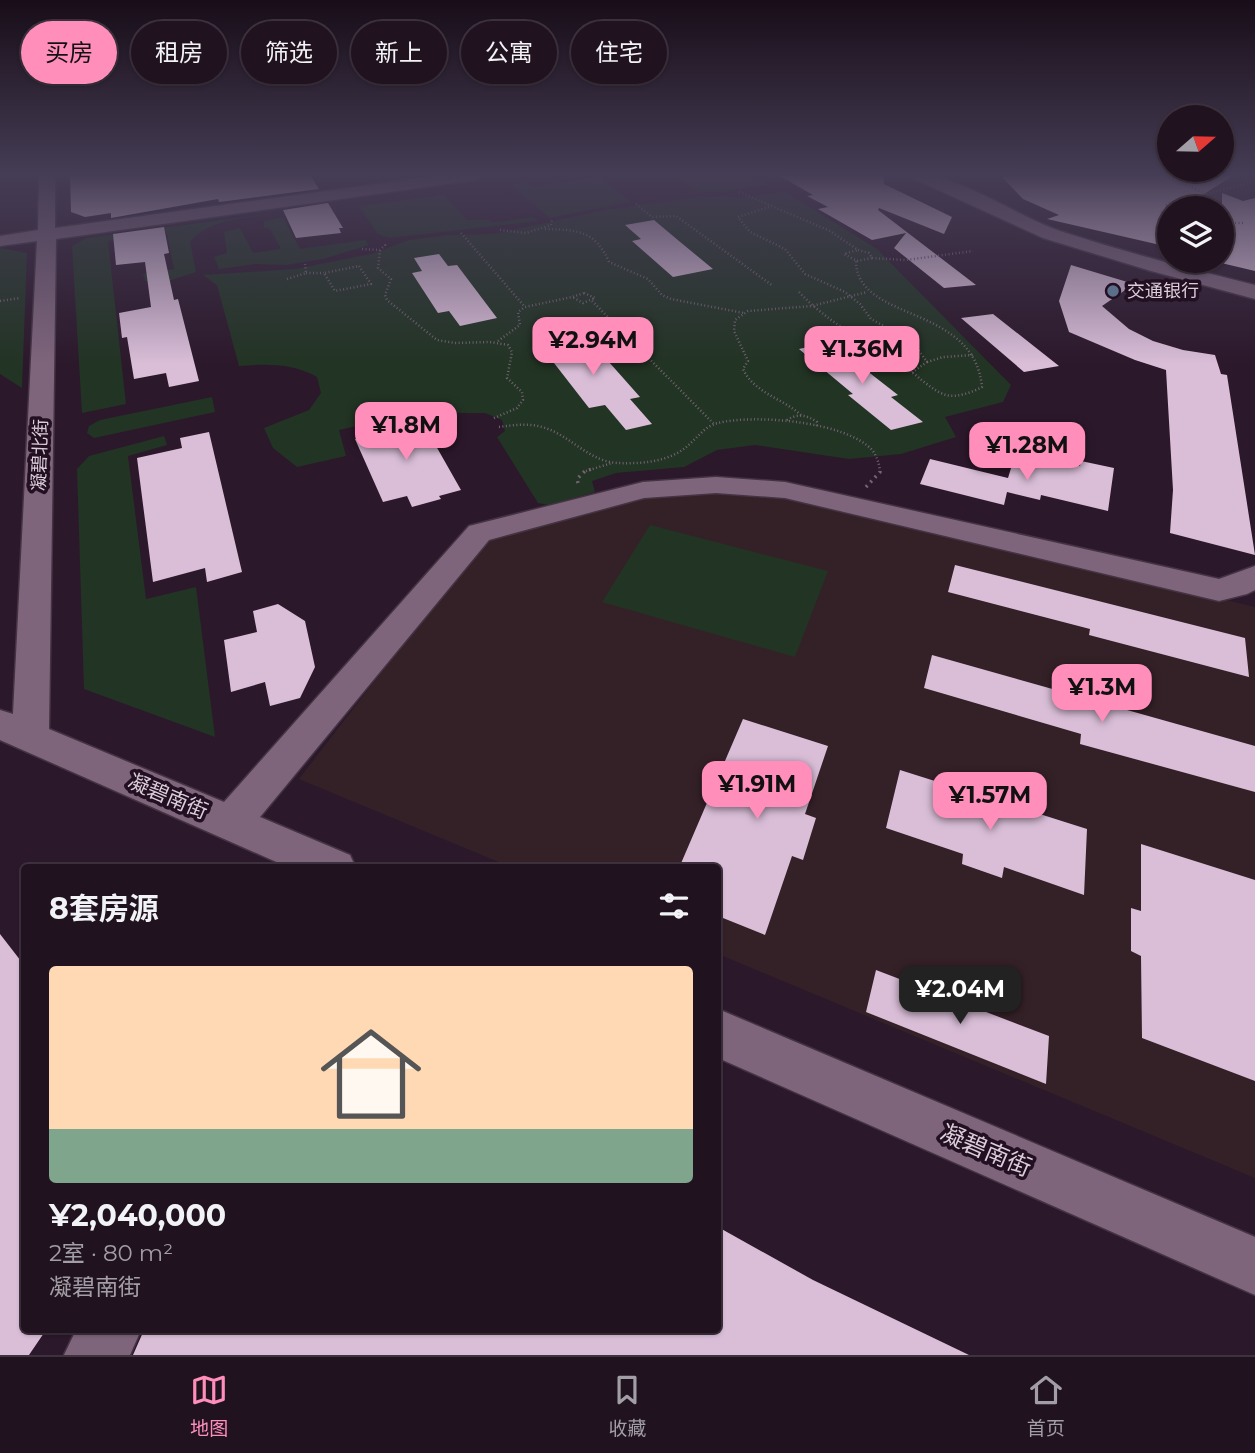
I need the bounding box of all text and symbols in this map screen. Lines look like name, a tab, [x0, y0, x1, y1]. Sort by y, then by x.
chip: 买房	[21, 21, 117, 84]
chip: 租房	[131, 21, 227, 84]
chip: 筛选	[241, 21, 337, 84]
chip: 新上	[351, 21, 447, 84]
chip: 公寓	[461, 21, 557, 84]
chip: 住宅	[571, 21, 667, 84]
north arrow	[1157, 105, 1234, 182]
map controls	[1157, 105, 1234, 273]
button: layers	[1157, 196, 1234, 273]
place label: 交通银行	[1127, 280, 1199, 302]
marker: 交通银行	[1105, 283, 1121, 299]
pin: ¥2.94M	[536, 318, 650, 377]
text: ¥2.94M	[548, 326, 638, 354]
pin: ¥1.36M	[805, 326, 919, 386]
text: ¥1.36M	[820, 335, 904, 363]
pin: ¥1.8M	[357, 402, 455, 462]
text: ¥1.8M	[371, 411, 441, 439]
street label: 凝碧北街	[28, 419, 52, 491]
pin: ¥1.28M	[970, 422, 1084, 482]
text: ¥1.28M	[985, 431, 1069, 459]
pin: ¥1.3M	[1053, 664, 1151, 724]
text: ¥1.3M	[1068, 673, 1136, 701]
pin: ¥1.91M	[700, 762, 814, 821]
street label: 凝碧南街	[124, 768, 212, 824]
text: ¥1.91M	[718, 770, 796, 798]
pin: ¥1.57M	[933, 772, 1047, 832]
text: ¥1.57M	[949, 781, 1031, 809]
icon: filters	[655, 887, 693, 925]
text: 8套房源	[49, 890, 159, 927]
pin: ¥2.04M	[903, 967, 1017, 1026]
text: ¥2.04M	[915, 975, 1005, 1003]
icon: home	[308, 1011, 434, 1137]
street label: 凝碧南街	[936, 1118, 1036, 1182]
text: ¥2,040,000	[49, 1197, 226, 1234]
text: 2室 · 80 m²	[49, 1239, 173, 1267]
text: 凝碧南街	[49, 1273, 141, 1301]
tab: 地图	[190, 1371, 228, 1440]
tab: 收藏	[608, 1371, 647, 1440]
tab: 首页	[1027, 1371, 1065, 1440]

